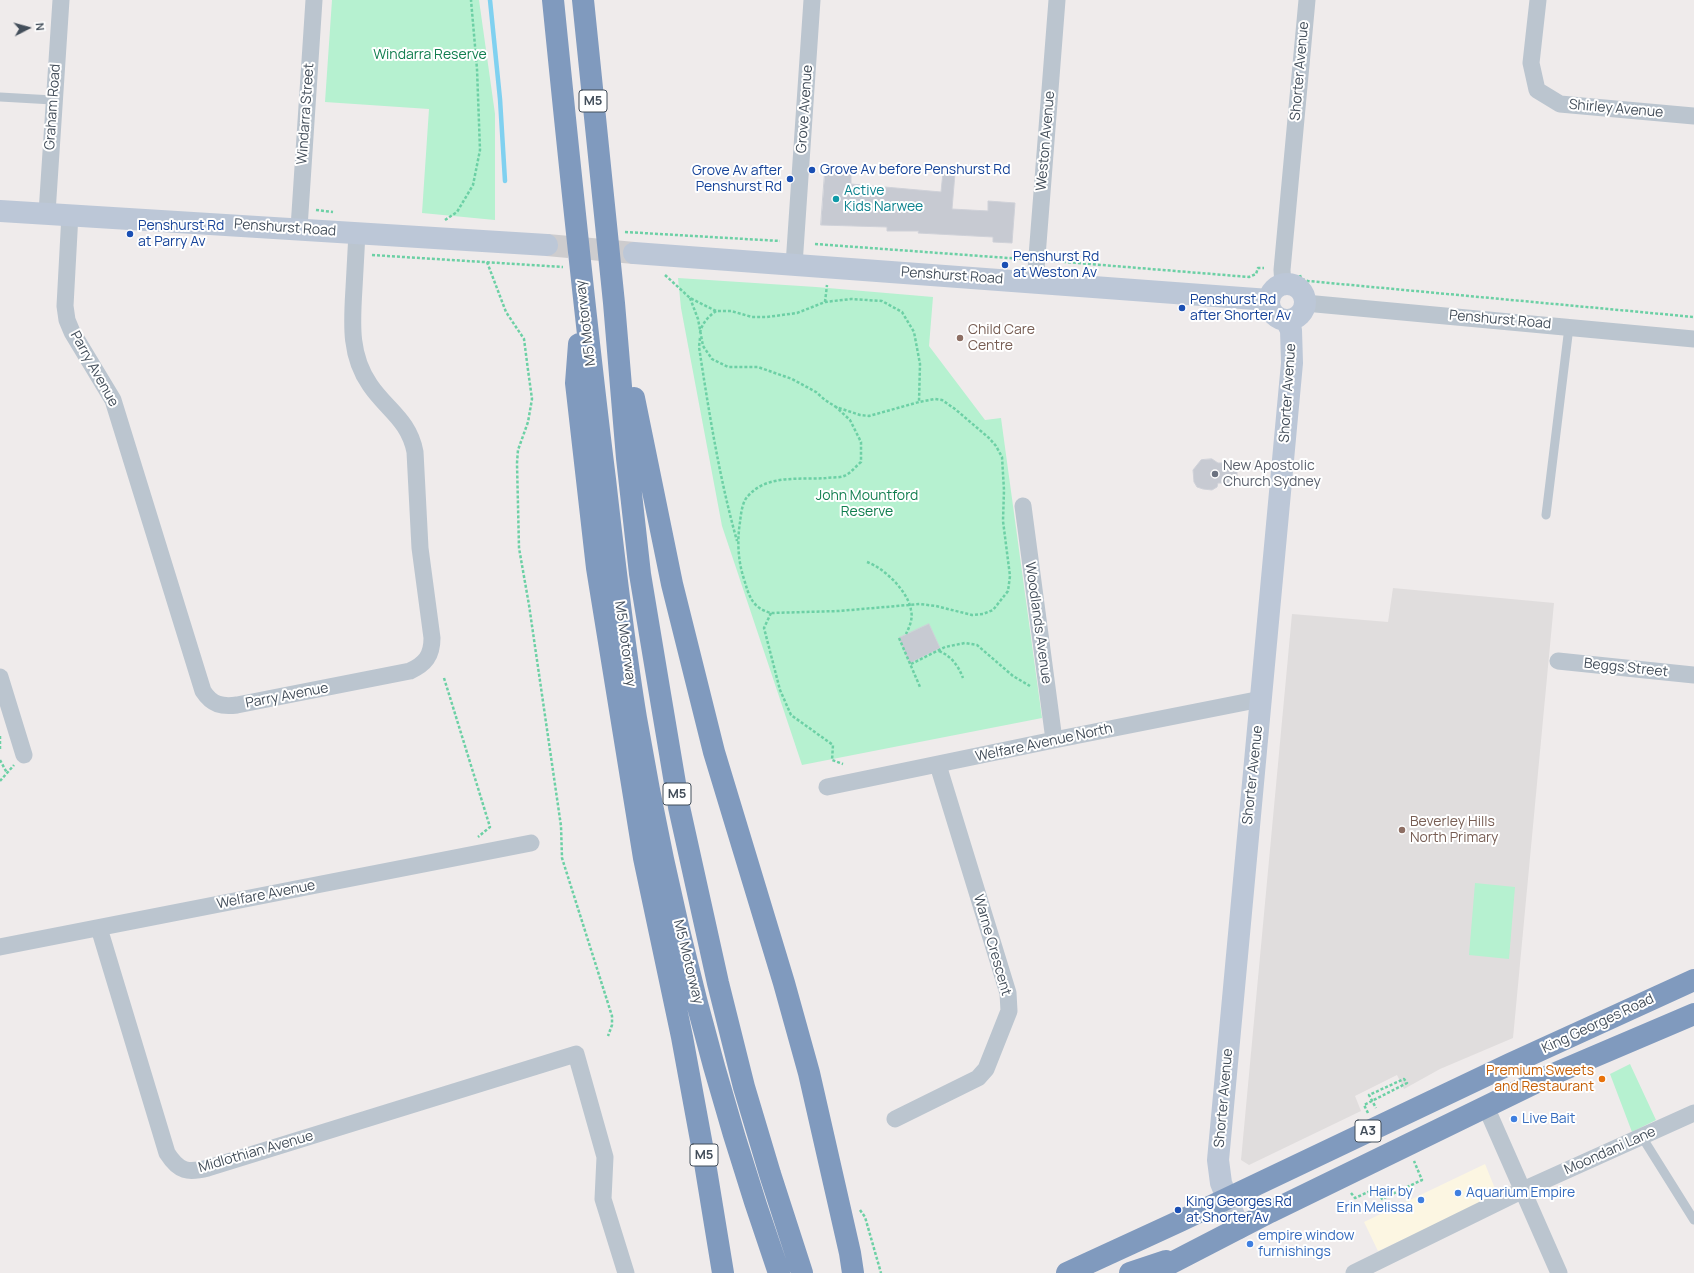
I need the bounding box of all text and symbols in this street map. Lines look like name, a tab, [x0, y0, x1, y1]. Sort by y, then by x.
north arrow	[8, 8, 48, 48]
street label: Shorter Avenue	[1287, 21, 1313, 121]
text: N	[33, 22, 48, 31]
park label: Windarra Reserve	[373, 47, 487, 63]
street label: Graham Road	[42, 63, 64, 151]
street label: Windarra Street	[294, 63, 318, 165]
street label: Grove Avenue	[794, 64, 816, 154]
road number: M5	[579, 90, 607, 112]
street label: Weston Avenue	[1033, 90, 1059, 192]
street label: Shirley Avenue	[1568, 97, 1664, 121]
place label: Grove Av before Penshurst Rd	[820, 162, 1010, 178]
place label: Grove Av after Penshurst Rd	[692, 163, 782, 196]
marker: Grove Av before Penshurst Rd	[807, 165, 817, 175]
marker: Grove Av after Penshurst Rd	[785, 174, 795, 184]
place label: Active Kids Narwee	[844, 183, 923, 216]
marker: Active Kids Narwee	[831, 194, 841, 204]
street label: Penshurst Road	[233, 216, 337, 240]
place label: Penshurst Rd at Parry Av	[138, 218, 224, 250]
marker: Penshurst Rd at Parry Av	[125, 229, 135, 239]
place label: Penshurst Rd at Weston Av	[1013, 249, 1099, 282]
marker: Penshurst Rd at Weston Av	[1000, 260, 1010, 270]
street label: Penshurst Road	[900, 264, 1004, 288]
street label: M5 Motorway	[572, 279, 600, 367]
place label: Penshurst Rd after Shorter Av	[1190, 292, 1291, 324]
marker: Penshurst Rd after Shorter Av	[1177, 303, 1187, 313]
street label: Penshurst Road	[1448, 307, 1552, 333]
place label: Child Care Centre	[968, 322, 1035, 354]
street label: Parry Avenue	[66, 328, 122, 410]
marker: Child Care Centre	[955, 333, 965, 343]
street label: Shorter Avenue	[1276, 343, 1300, 443]
place label: New Apostolic Church Sydney	[1223, 458, 1321, 490]
marker: New Apostolic Church Sydney	[1210, 469, 1220, 479]
park label: John Mountford Reserve	[816, 488, 918, 520]
street label: Woodlands Avenue	[1021, 561, 1055, 685]
street label: M5 Motorway	[611, 600, 639, 688]
street label: Beggs Street	[1583, 655, 1669, 681]
street label: Parry Avenue	[244, 680, 330, 712]
street label: Welfare Avenue North	[974, 720, 1114, 766]
street label: Shorter Avenue	[1239, 725, 1267, 825]
road number: M5	[663, 783, 691, 805]
place label: Beverley Hills North Primary	[1410, 814, 1498, 846]
marker: Beverley Hills North Primary	[1397, 825, 1407, 835]
street label: Welfare Avenue	[215, 877, 317, 913]
street label: Warne Crescent	[970, 892, 1014, 998]
street label: M5 Motorway	[669, 918, 707, 1006]
street label: King Georges Road	[1539, 991, 1657, 1057]
street label: Shorter Avenue	[1211, 1048, 1237, 1148]
place label: Premium Sweets and Restaurant	[1486, 1063, 1594, 1096]
marker: Premium Sweets and Restaurant	[1597, 1074, 1607, 1084]
place label: Live Bait	[1522, 1111, 1575, 1127]
marker: Live Bait	[1509, 1114, 1519, 1124]
road number: A3	[1355, 1120, 1381, 1142]
street label: Moondani Lane	[1562, 1123, 1658, 1179]
street label: Midlothian Avenue	[197, 1128, 315, 1176]
road number: M5	[690, 1144, 718, 1166]
place label: Hair by Erin Melissa	[1337, 1184, 1413, 1216]
place label: Aquarium Empire	[1466, 1185, 1575, 1201]
marker: Aquarium Empire	[1453, 1188, 1463, 1198]
place label: King Georges Rd at Shorter Av	[1186, 1194, 1292, 1226]
marker: Hair by Erin Melissa	[1416, 1195, 1426, 1205]
marker: King Georges Rd at Shorter Av	[1173, 1205, 1183, 1215]
place label: empire window furnishings	[1258, 1228, 1355, 1260]
marker: empire window furnishings	[1245, 1239, 1255, 1249]

